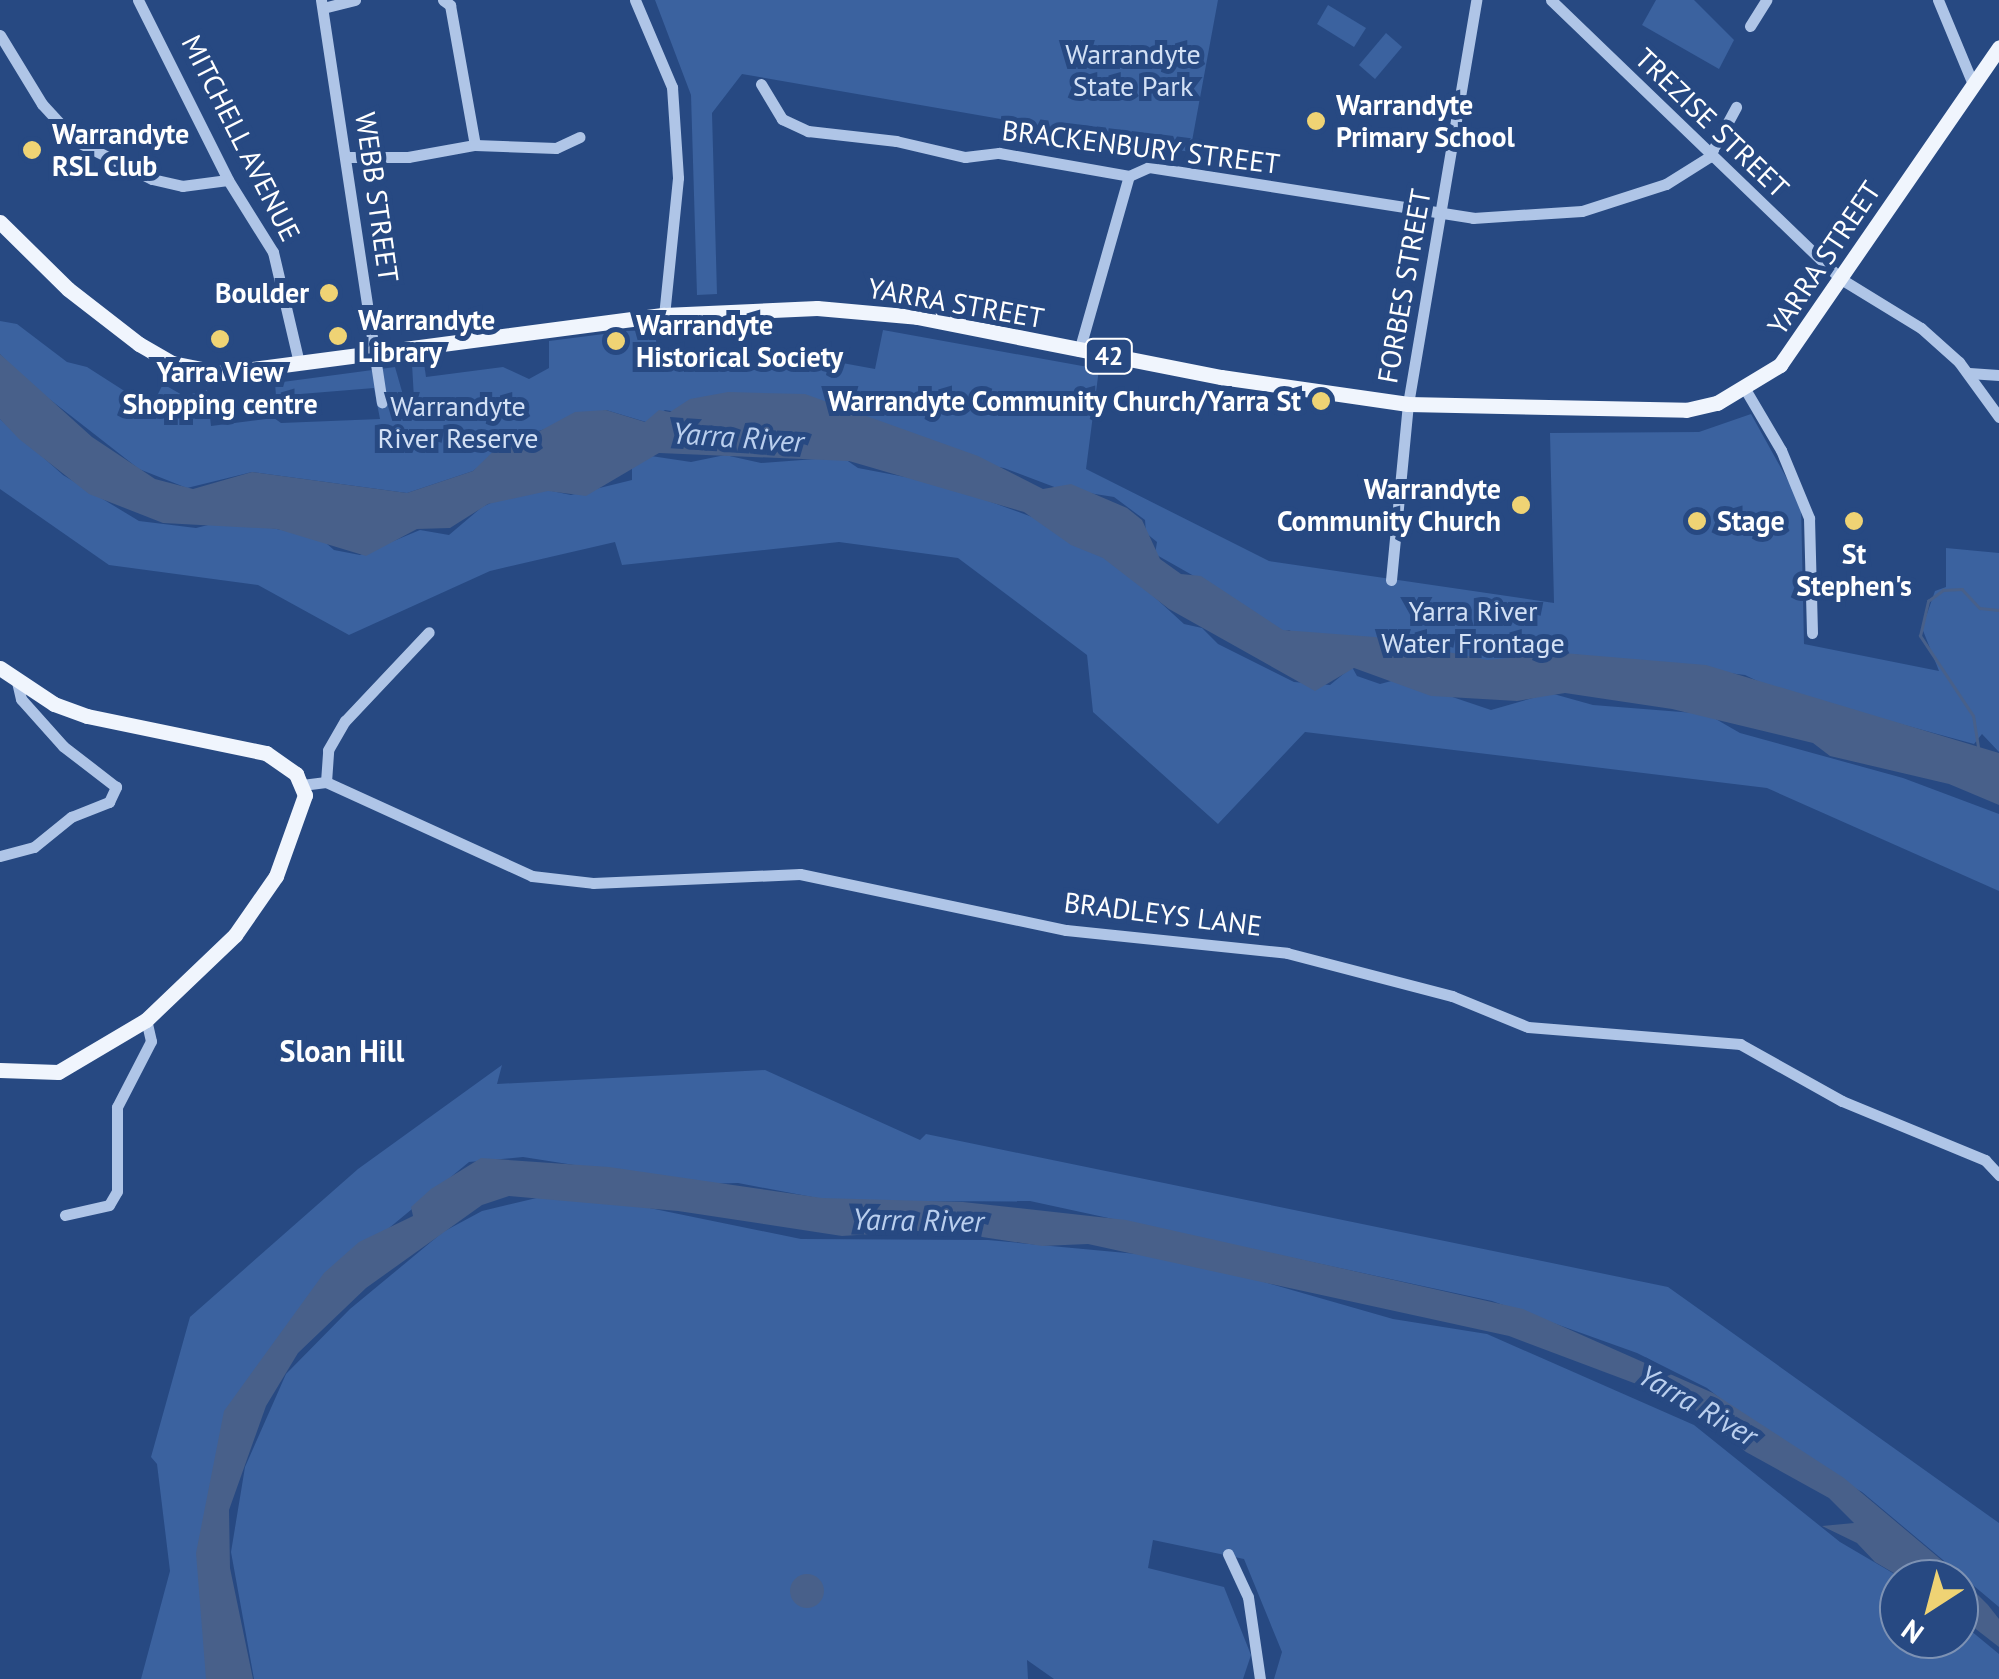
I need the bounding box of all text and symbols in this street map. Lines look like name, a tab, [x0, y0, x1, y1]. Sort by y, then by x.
street label: MITCHELL AVENUE	[174, 28, 308, 248]
park label: Warrandyte State Park	[1065, 37, 1201, 103]
street label: TREZISE STREET	[1628, 41, 1796, 205]
place label: Warrandyte Primary School	[1336, 88, 1516, 154]
street label: WEBB STREET	[348, 110, 406, 284]
marker: Warrandyte Primary School	[1305, 110, 1327, 132]
street label: BRACKENBURY STREET	[1000, 113, 1282, 181]
place label: Warrandyte RSL Club	[52, 117, 189, 183]
marker: Warrandyte RSL Club	[21, 139, 43, 161]
street label: YARRA STREET	[1760, 174, 1888, 342]
street label: FORBES STREET	[1370, 186, 1438, 386]
street label: YARRA STREET	[865, 271, 1047, 335]
place label: Boulder	[215, 276, 309, 310]
marker: Boulder	[318, 282, 340, 304]
place label: Warrandyte Library	[358, 303, 495, 369]
place label: Warrandyte Historical Society	[636, 308, 843, 374]
marker: Warrandyte Library	[327, 325, 349, 347]
marker: Yarra View Shopping centre	[209, 328, 231, 350]
marker: Warrandyte Historical Society	[605, 330, 627, 352]
road number: 42	[1084, 336, 1134, 376]
place label: Yarra View Shopping centre	[122, 355, 318, 421]
place label: Warrandyte Community Church/Yarra St	[826, 384, 1301, 418]
park label: Warrandyte River Reserve	[377, 389, 539, 455]
marker: Warrandyte Community Church/Yarra St	[1310, 390, 1332, 412]
water label: Yarra River	[671, 414, 805, 460]
place label: Warrandyte Community Church	[1276, 472, 1501, 538]
marker: Warrandyte Community Church	[1510, 494, 1532, 516]
place label: Stage	[1717, 504, 1785, 538]
marker: Stage	[1686, 510, 1708, 532]
marker: St Stephen's	[1843, 510, 1865, 532]
place label: St Stephen's	[1796, 537, 1912, 603]
park label: Yarra River Water Frontage	[1381, 594, 1565, 660]
street label: BRADLEYS LANE	[1062, 885, 1264, 943]
district label: Sloan Hill	[280, 1033, 404, 1069]
water label: Yarra River	[852, 1201, 984, 1239]
water label: Yarra River	[1632, 1357, 1764, 1453]
north arrow	[1879, 1559, 1979, 1659]
text: N	[1894, 1612, 1931, 1652]

